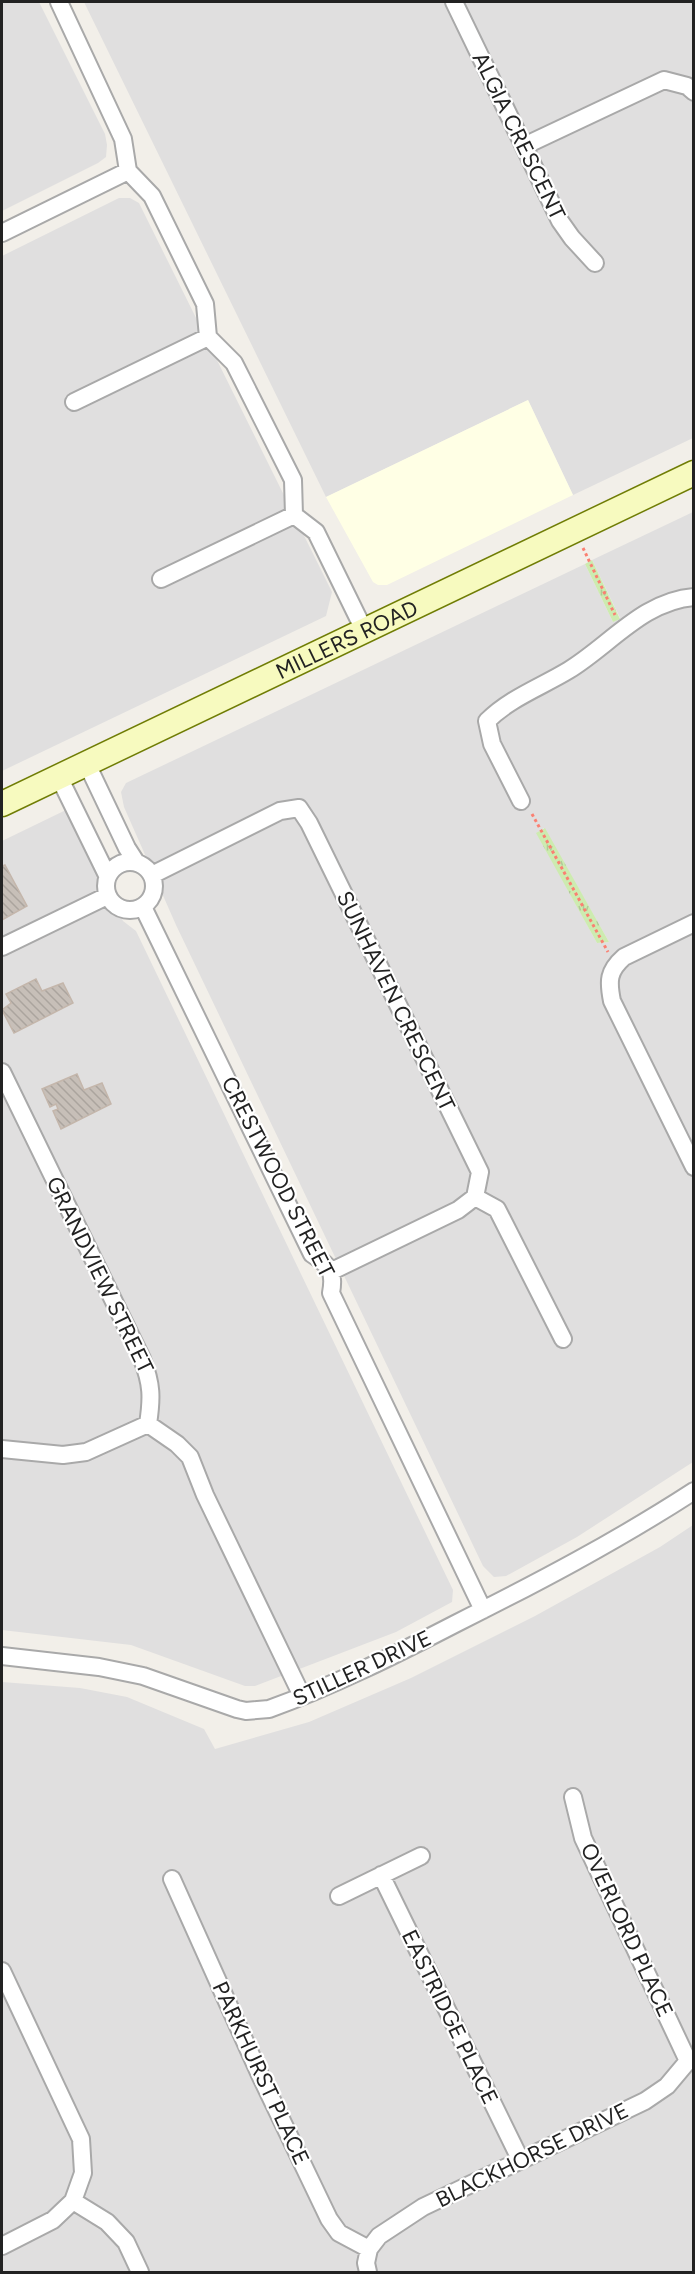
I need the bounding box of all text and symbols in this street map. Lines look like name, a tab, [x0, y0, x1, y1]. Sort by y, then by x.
street label: ALGIA CRESCENT	[467, 48, 571, 224]
street label: MILLERS ROAD	[271, 594, 422, 685]
street label: SUNHAVEN CRESCENT	[331, 887, 461, 1115]
street label: CRESTWOOD STREET	[216, 1072, 340, 1282]
street label: GRANDVIEW STREET	[41, 1172, 159, 1378]
street label: STILLER DRIVE	[288, 1624, 436, 1712]
street label: OVERLORD PLACE	[575, 1839, 679, 2021]
street label: EASTRIDGE PLACE	[396, 1925, 504, 2109]
street label: PARKHURST PLACE	[207, 1977, 315, 2169]
street label: BLACKHORSE DRIVE	[431, 2097, 633, 2213]

